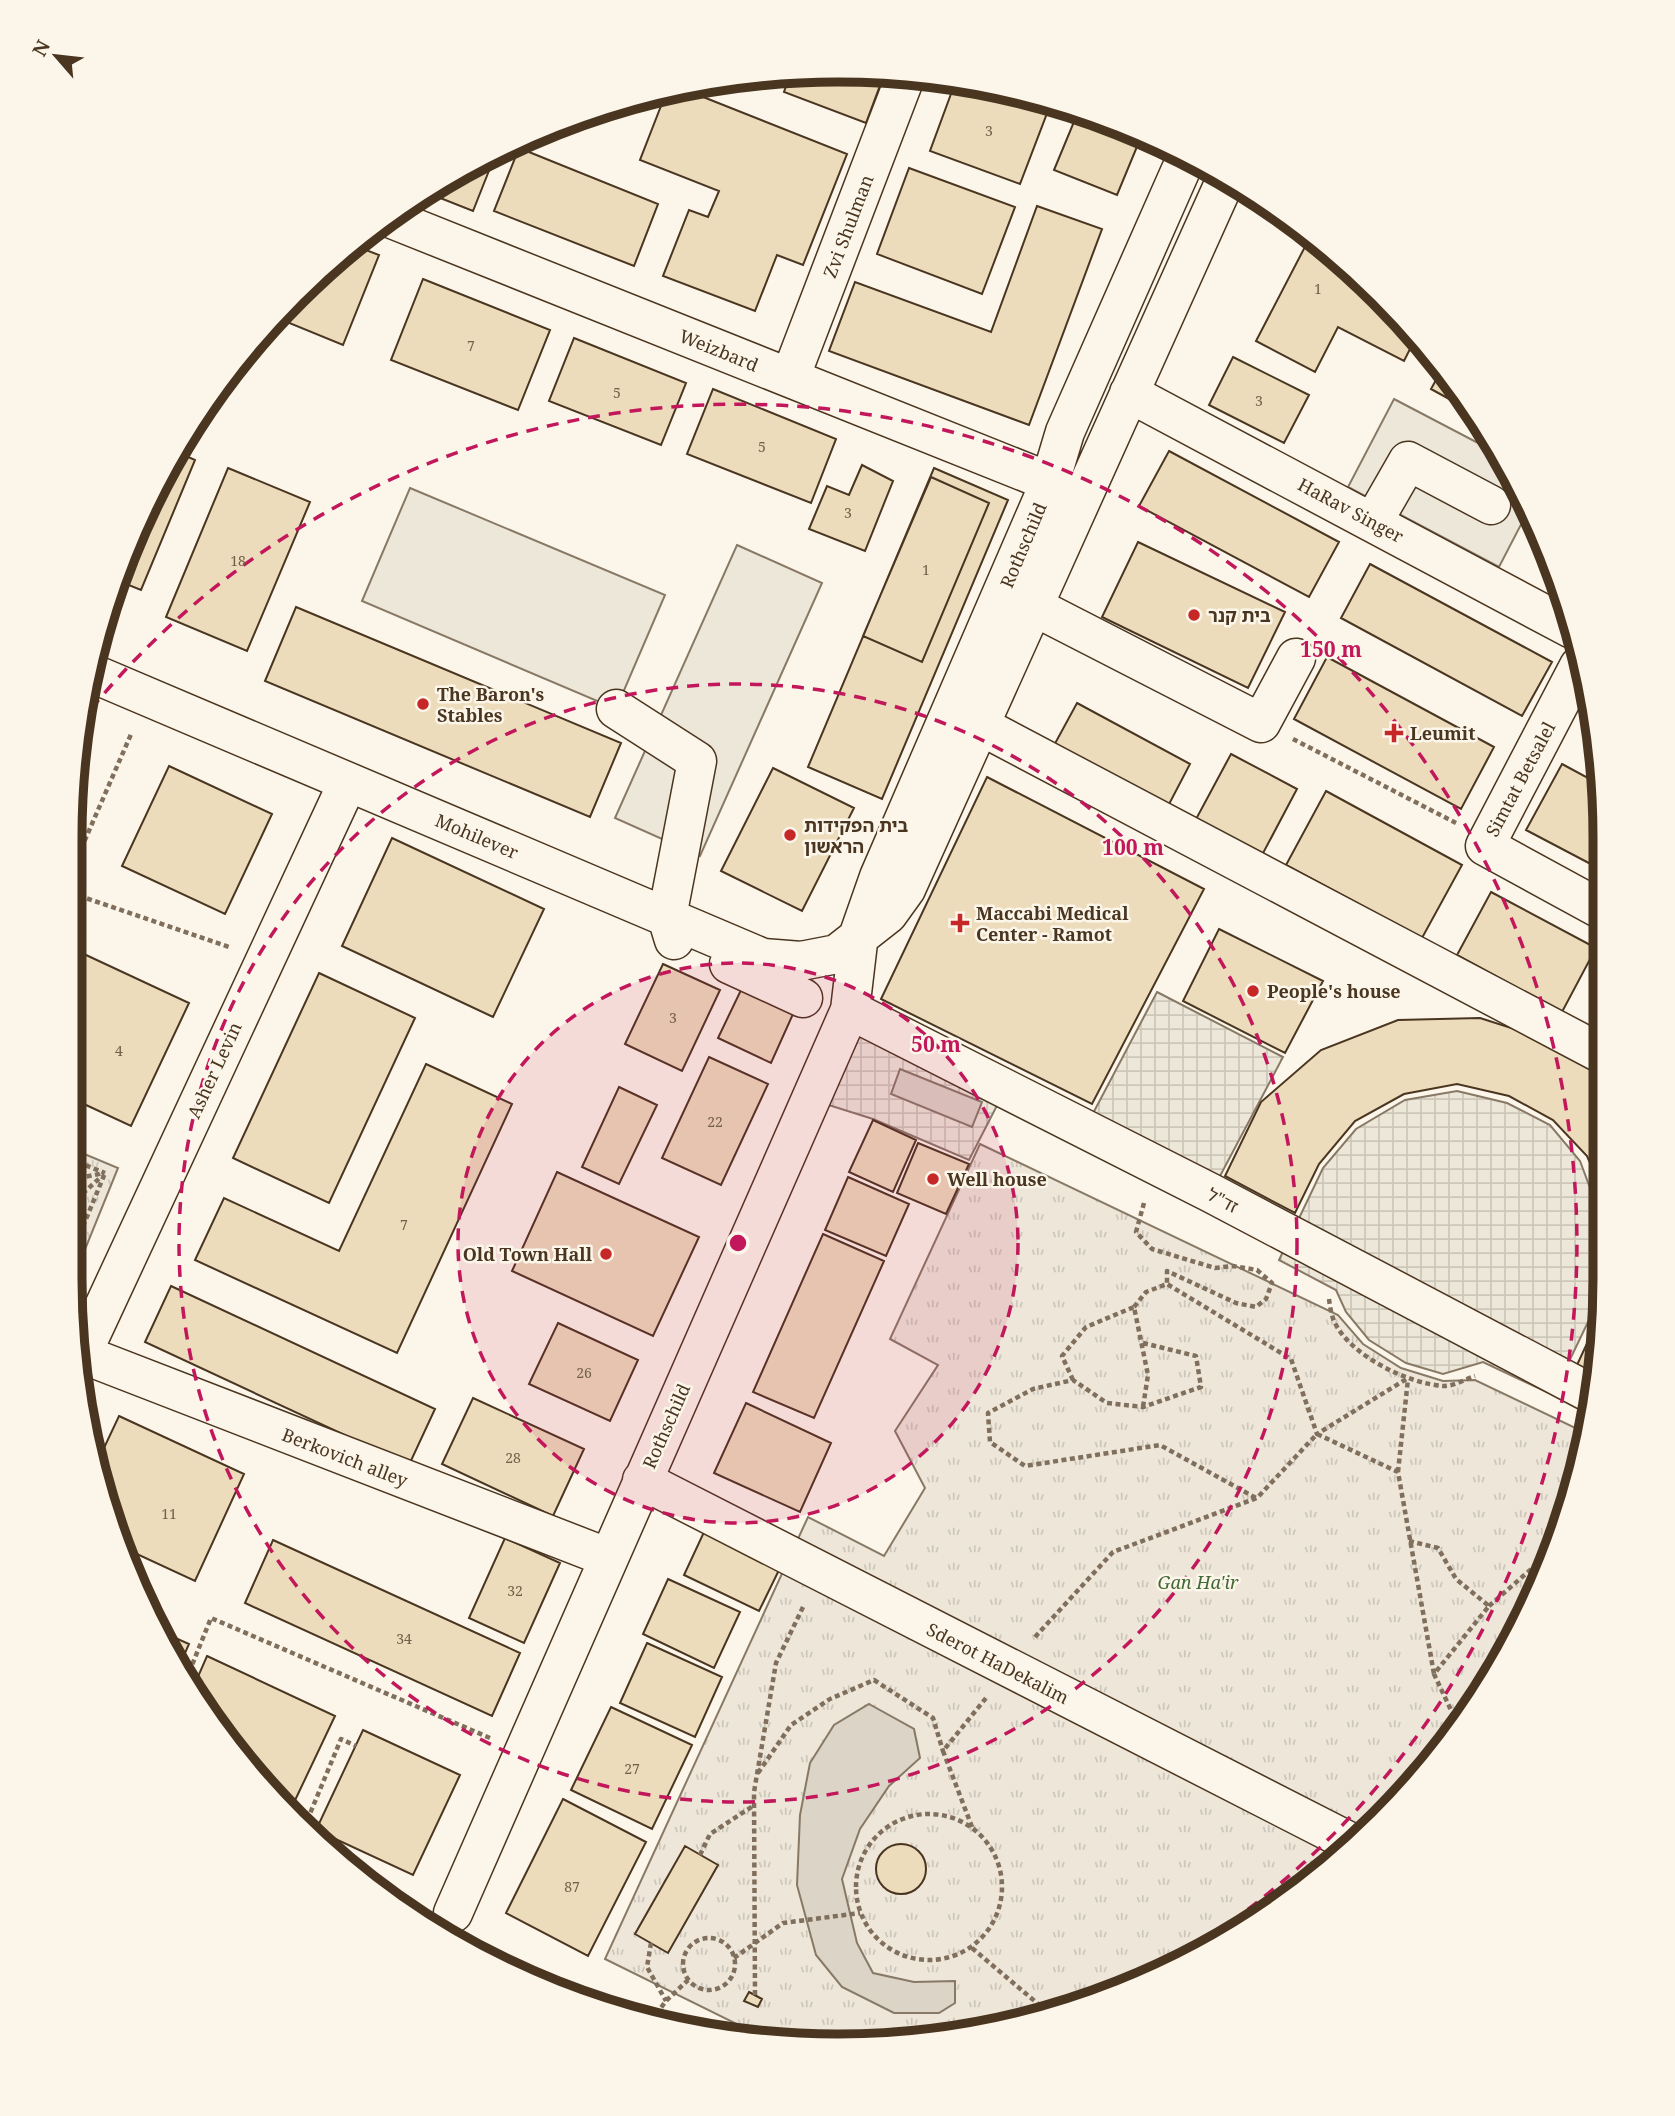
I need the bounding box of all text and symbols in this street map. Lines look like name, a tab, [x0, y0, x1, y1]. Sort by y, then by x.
north arrow	[21, 21, 91, 91]
text: N	[26, 35, 56, 61]
house number: 3	[985, 121, 993, 140]
street label: Zvi Shulman	[817, 171, 879, 281]
house number: 1	[1314, 279, 1322, 298]
street label: Weizbard	[676, 323, 762, 377]
house number: 7	[467, 336, 475, 355]
house number: 5	[613, 383, 621, 402]
house number: 3	[1255, 391, 1263, 410]
house number: 5	[758, 437, 766, 456]
street label: HaRav Singer	[1294, 472, 1408, 548]
street label: Rothschild	[994, 499, 1052, 591]
house number: 3	[844, 503, 852, 522]
house number: 18	[230, 551, 246, 570]
house number: 1	[922, 560, 930, 579]
place label: בית קנר	[1208, 603, 1271, 627]
marker: בית קנר	[1186, 607, 1202, 623]
text: 150 m	[1300, 635, 1362, 663]
place label: The Baron's Stables	[437, 682, 545, 727]
marker: The Baron's Stables	[415, 696, 431, 712]
street label: Simtat Betsalel	[1480, 717, 1561, 841]
place label: Leumit	[1410, 721, 1475, 745]
marker: Leumit	[1384, 723, 1404, 743]
street label: Mohilever	[432, 808, 523, 864]
place label: בית הפקידות הראשון	[804, 813, 909, 858]
marker: בית הפקידות הראשון	[782, 827, 798, 843]
text: 100 m	[1102, 833, 1164, 861]
place label: Maccabi Medical Center - Ramot	[976, 901, 1129, 946]
marker: Maccabi Medical Center - Ramot	[950, 913, 970, 933]
place label: People's house	[1267, 979, 1401, 1003]
marker: People's house	[1245, 983, 1261, 999]
house number: 3	[669, 1008, 677, 1027]
street label: Asher Levin	[181, 1018, 247, 1122]
text: 50 m	[911, 1030, 961, 1058]
house number: 4	[115, 1041, 123, 1060]
house number: 22	[707, 1112, 723, 1131]
place label: Well house	[947, 1167, 1047, 1191]
marker: Well house	[925, 1171, 941, 1187]
street label: זד"ל	[1203, 1182, 1243, 1218]
house number: 7	[400, 1215, 408, 1234]
centre of rings	[726, 1231, 750, 1255]
place label: Old Town Hall	[463, 1242, 593, 1266]
marker: Old Town Hall	[598, 1246, 614, 1262]
house number: 26	[576, 1363, 592, 1382]
street label: Rothschild	[637, 1380, 695, 1472]
street label: Berkovich alley	[279, 1422, 412, 1492]
house number: 28	[505, 1448, 521, 1467]
house number: 11	[161, 1504, 177, 1523]
park label: Gan Ha'ir	[1158, 1570, 1239, 1594]
house number: 32	[507, 1581, 523, 1600]
street label: Sderot HaDekalim	[923, 1617, 1073, 1709]
house number: 34	[396, 1629, 412, 1648]
house number: 27	[624, 1759, 640, 1778]
house number: 87	[564, 1877, 580, 1896]

